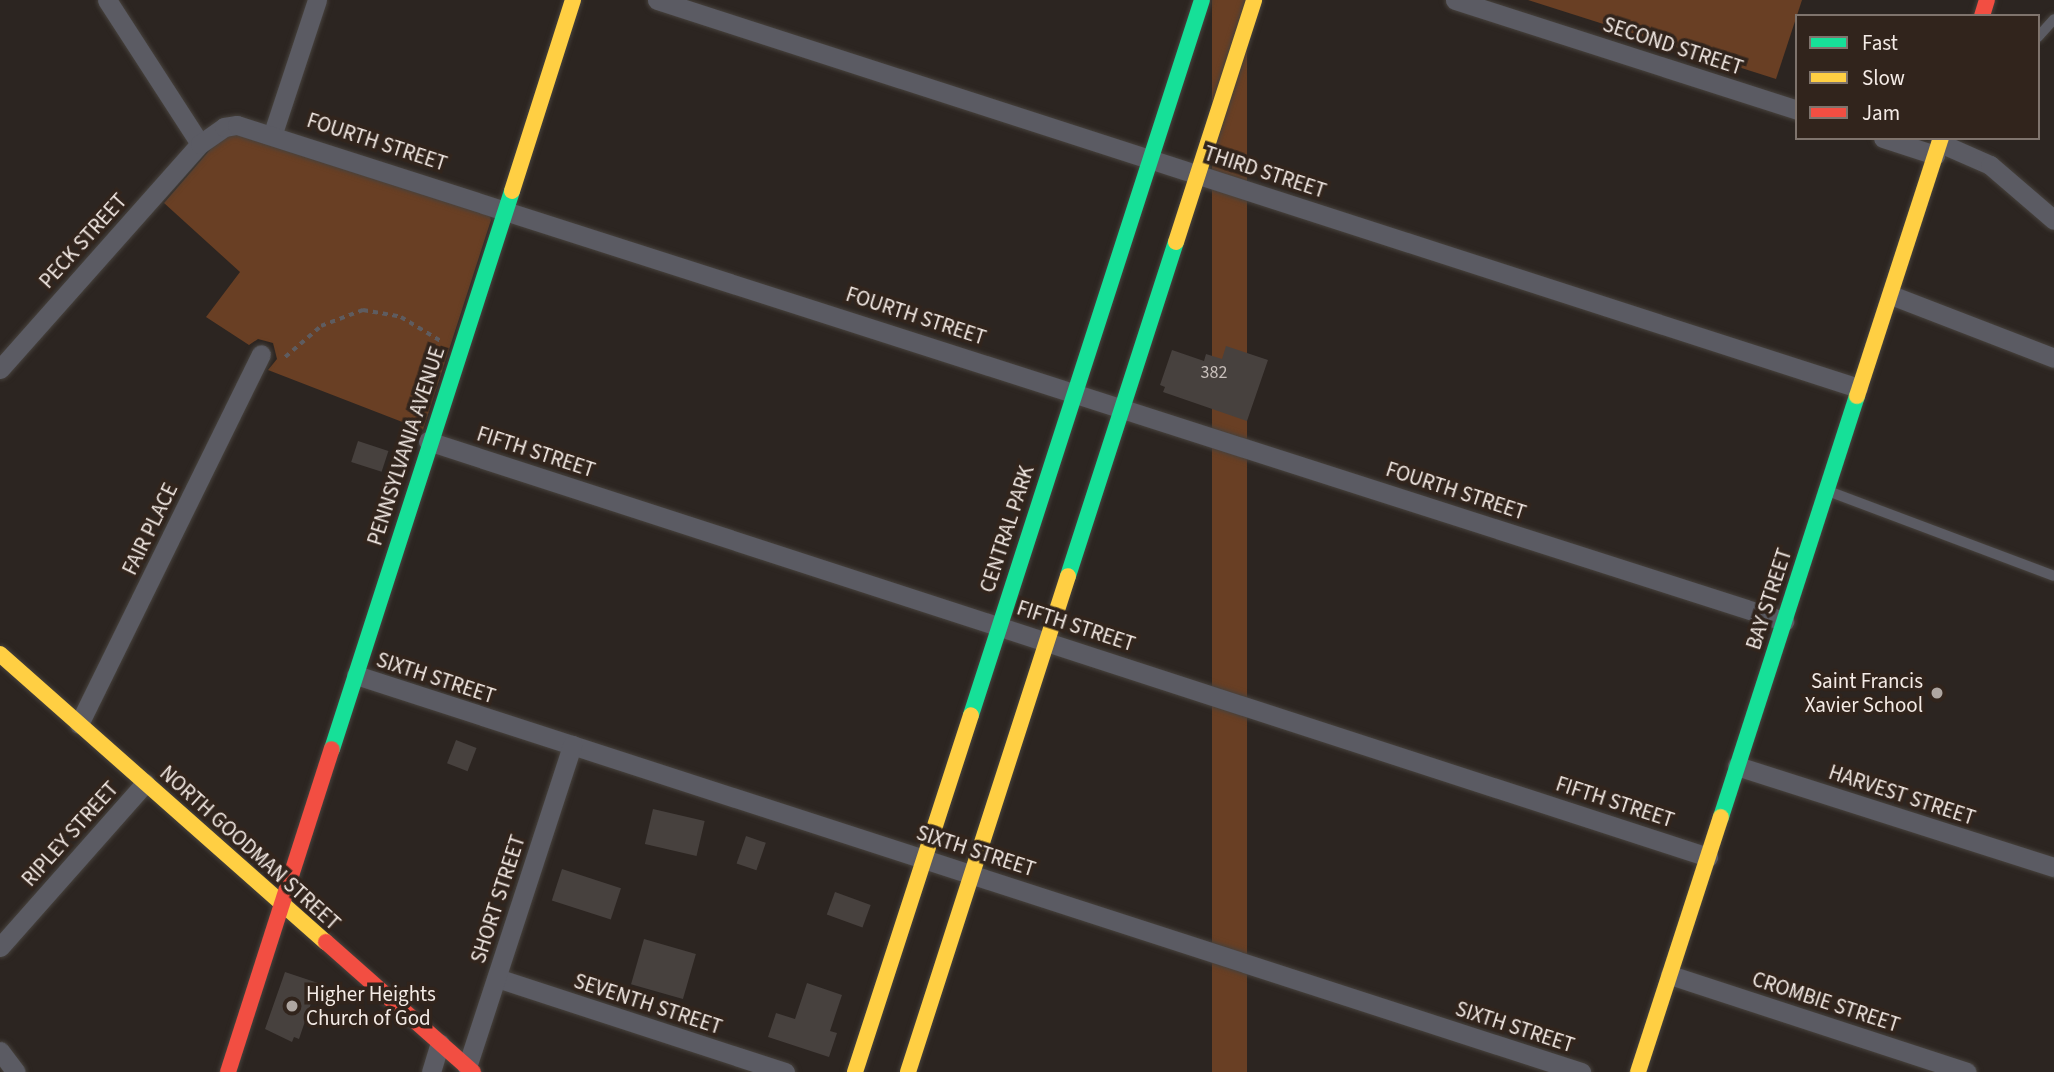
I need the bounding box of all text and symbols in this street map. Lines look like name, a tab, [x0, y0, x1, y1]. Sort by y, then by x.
street label: SECOND STREET	[1600, 12, 1746, 80]
legend	[1795, 14, 2040, 140]
text: Fast	[1862, 28, 1898, 58]
text: Slow	[1862, 63, 1905, 93]
text: Jam	[1862, 98, 1900, 128]
street label: FOURTH STREET	[304, 107, 450, 177]
street label: THIRD STREET	[1201, 140, 1329, 204]
street label: PECK STREET	[34, 188, 132, 294]
street label: FOURTH STREET	[843, 281, 989, 351]
street label: PENNSYLVANIA AVENUE	[362, 343, 450, 549]
house number: 382	[1201, 362, 1227, 384]
street label: FIFTH STREET	[474, 421, 598, 483]
street label: FOURTH STREET	[1383, 456, 1529, 526]
street label: CENTRAL PARK	[975, 462, 1039, 596]
street label: FAIR PLACE	[117, 479, 183, 579]
street label: BAY STREET	[1741, 545, 1797, 653]
street label: FIFTH STREET	[1014, 595, 1138, 657]
street label: SIXTH STREET	[373, 647, 499, 709]
place label: Saint Francis Xavier School	[1805, 668, 1923, 718]
marker: Saint Francis Xavier School	[1929, 685, 1945, 701]
street label: HARVEST STREET	[1826, 759, 1978, 831]
street label: NORTH GOODMAN STREET	[155, 760, 345, 936]
street label: FIFTH STREET	[1553, 771, 1677, 833]
street label: RIPLEY STREET	[16, 776, 124, 892]
street label: SIXTH STREET	[913, 820, 1039, 882]
street label: SHORT STREET	[465, 832, 531, 966]
street label: CROMBIE STREET	[1749, 966, 1903, 1038]
street label: SEVENTH STREET	[571, 968, 725, 1040]
place label: Higher Heights Church of God	[306, 981, 436, 1031]
street label: SIXTH STREET	[1452, 996, 1578, 1058]
marker: Higher Heights Church of God	[284, 998, 300, 1014]

